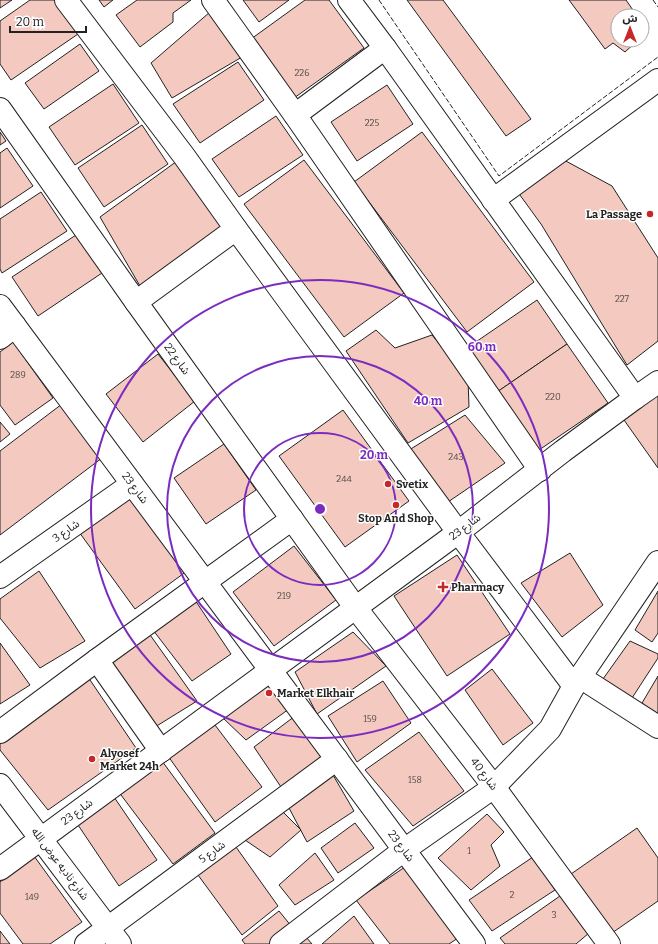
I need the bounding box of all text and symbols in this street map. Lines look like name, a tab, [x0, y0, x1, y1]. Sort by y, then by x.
scale bar	[10, 8, 86, 34]
north arrow	[610, 8, 650, 48]
text: ش	[622, 12, 638, 25]
text: 20 m	[16, 15, 45, 29]
house number: 226	[294, 68, 310, 78]
house number: 225	[365, 118, 379, 128]
place label: La Passage	[586, 208, 642, 221]
marker: La Passage	[645, 209, 655, 219]
house number: 227	[615, 294, 630, 304]
text: 60 m	[468, 340, 497, 354]
street label: شارع 22	[160, 341, 193, 378]
house number: 289	[10, 370, 26, 380]
house number: 220	[545, 392, 561, 402]
text: 40 m	[414, 394, 443, 408]
text: 20 m	[360, 448, 389, 462]
house number: 243	[448, 452, 464, 462]
street label: شارع 23	[118, 470, 151, 507]
house number: 244	[336, 474, 352, 484]
place label: Svetix	[396, 478, 429, 491]
marker: Svetix	[383, 479, 393, 489]
marker: Stop And Shop	[391, 500, 401, 510]
centre of rings	[313, 502, 327, 516]
street label: شارع 23	[447, 511, 484, 544]
place label: Stop And Shop	[358, 512, 434, 525]
street label: شارع 3	[50, 517, 83, 546]
place label: Pharmacy	[451, 581, 505, 594]
marker: Pharmacy	[438, 582, 448, 592]
house number: 219	[277, 591, 291, 601]
place label: Market Elkhair	[277, 687, 355, 700]
marker: Market Elkhair	[264, 688, 274, 698]
house number: 159	[363, 714, 377, 724]
place label: Alyosef Market 24h	[100, 747, 159, 773]
marker: Alyosef Market 24h	[87, 754, 97, 764]
street label: شارع 40	[467, 755, 501, 794]
house number: 158	[408, 775, 422, 785]
street label: شارع 23	[59, 796, 96, 829]
street label: شارع ناديه عوض الله	[28, 825, 92, 904]
street label: شارع 23	[384, 828, 417, 865]
street label: شارع 5	[196, 838, 229, 867]
house number: 1	[467, 846, 471, 856]
house number: 2	[510, 890, 515, 900]
house number: 149	[25, 892, 39, 902]
house number: 3	[551, 910, 557, 920]

